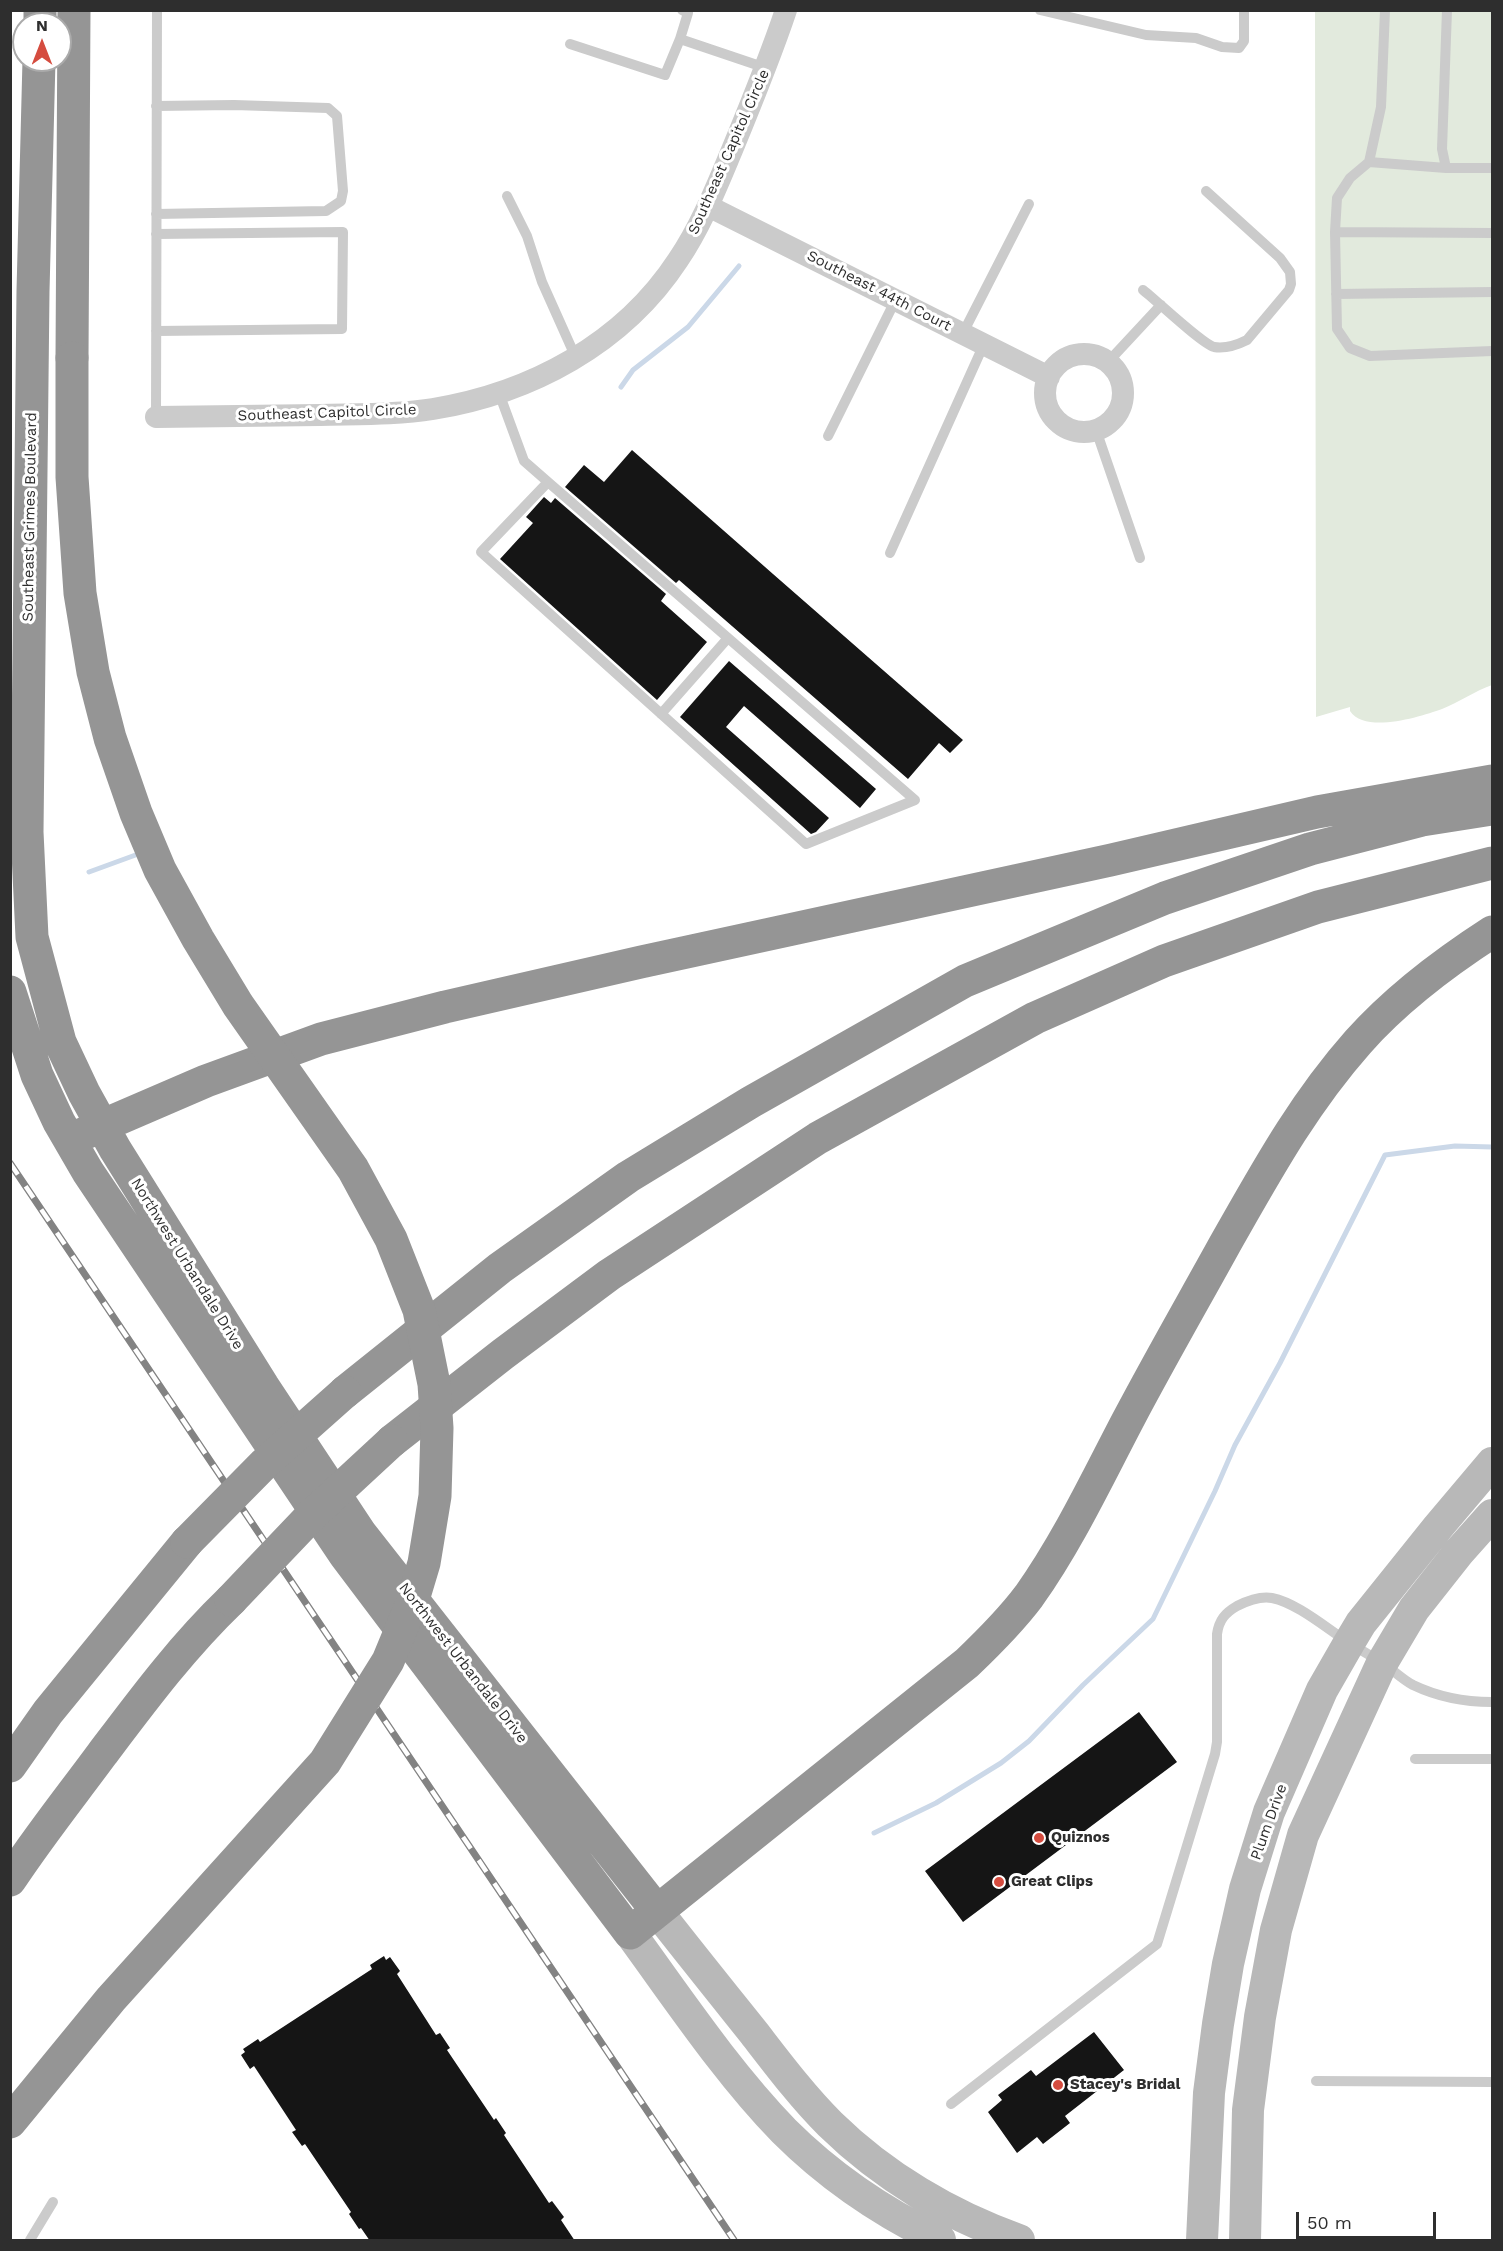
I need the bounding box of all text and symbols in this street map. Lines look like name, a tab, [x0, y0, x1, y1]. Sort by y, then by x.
north arrow	[12, 12, 72, 72]
text: N	[36, 16, 48, 35]
street label: Southeast Capitol Circle	[684, 67, 774, 237]
street label: Southeast 44th Court	[804, 247, 954, 335]
street label: Southeast Capitol Circle	[237, 401, 417, 425]
street label: Southeast Grimes Boulevard	[19, 412, 41, 622]
street label: Northwest Urbandale Drive	[127, 1175, 247, 1353]
street label: Northwest Urbandale Drive	[395, 1579, 531, 1747]
street label: Plum Drive	[1247, 1781, 1291, 1863]
place label: Quiznos	[1051, 1829, 1110, 1847]
marker: Quiznos	[1032, 1831, 1046, 1845]
place label: Great Clips	[1011, 1873, 1093, 1891]
marker: Great Clips	[992, 1875, 1006, 1889]
place label: Stacey's Bridal	[1070, 2076, 1180, 2094]
marker: Stacey's Bridal	[1051, 2078, 1065, 2092]
scale bar	[1299, 2200, 1438, 2238]
text: 50 m	[1307, 2212, 1352, 2233]

